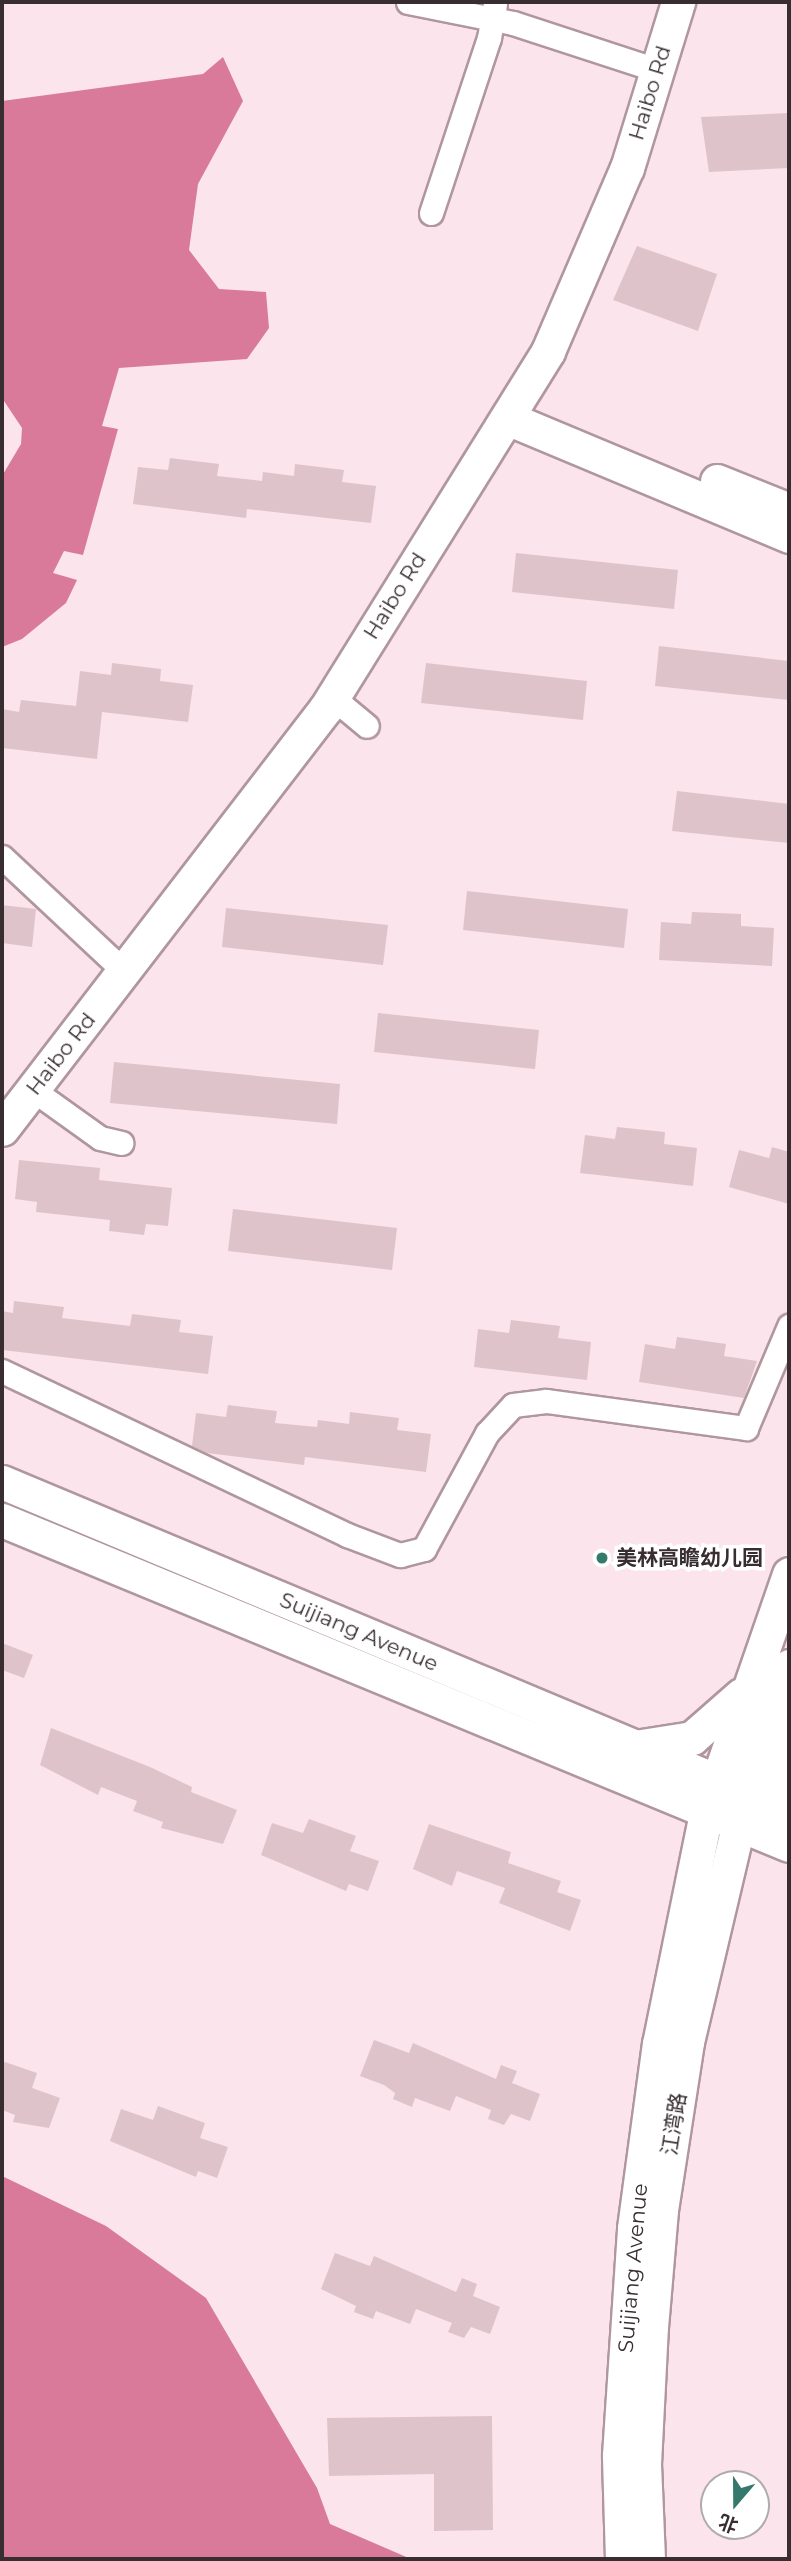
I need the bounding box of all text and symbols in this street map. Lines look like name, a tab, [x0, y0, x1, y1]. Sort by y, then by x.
street label: Haibo Rd	[624, 43, 676, 143]
street label: Haibo Rd	[358, 548, 432, 644]
street label: Haibo Rd	[21, 1008, 101, 1100]
place label: 美林高瞻幼儿园	[616, 1545, 763, 1571]
marker: 美林高瞻幼儿园	[594, 1550, 610, 1566]
street label: Suijiang Avenue	[276, 1587, 442, 1677]
street label: 江湾路	[657, 2091, 691, 2157]
street label: Suijiang Avenue	[613, 2182, 653, 2354]
north arrow	[700, 2470, 770, 2540]
text: 北	[715, 2509, 741, 2537]

